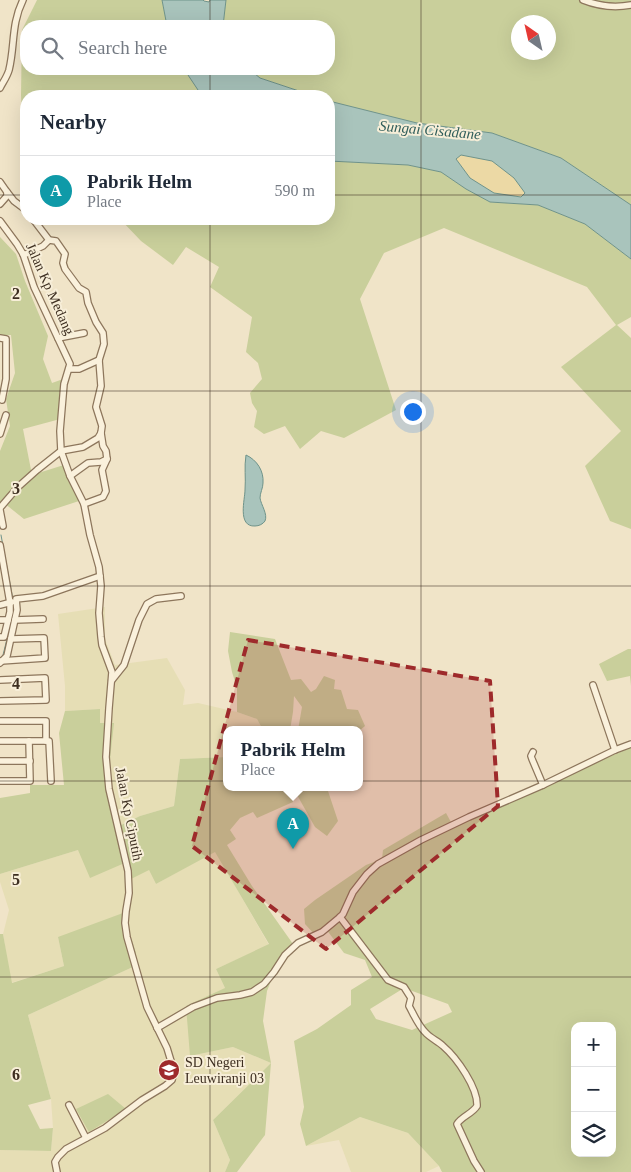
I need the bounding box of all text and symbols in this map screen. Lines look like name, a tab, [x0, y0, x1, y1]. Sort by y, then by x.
north arrow	[511, 15, 556, 60]
search box	[20, 20, 335, 75]
icon: search	[38, 34, 66, 62]
text: Search here	[78, 37, 167, 58]
text: Nearby	[40, 110, 107, 134]
water label: Sungai Cisadane	[378, 118, 482, 142]
text: Pabrik Helm	[87, 171, 192, 192]
text: A	[50, 182, 62, 199]
text: 590 m	[275, 182, 315, 199]
text: Place	[87, 193, 122, 210]
street label: Jalan Kp Medang	[23, 241, 77, 337]
text: 2	[12, 285, 20, 302]
your location	[400, 399, 426, 425]
text: 3	[12, 480, 20, 497]
text: 4	[12, 675, 20, 692]
popup	[223, 726, 363, 791]
text: Pabrik Helm	[240, 739, 346, 760]
text: Place	[240, 761, 275, 778]
street label: Jalan Kp Ciputih	[113, 766, 145, 862]
pin: A	[277, 808, 309, 849]
text: 5	[12, 871, 20, 888]
map controls	[571, 1022, 616, 1157]
button: +	[571, 1022, 616, 1067]
place label: SD Negeri Leuwiranji 03	[185, 1055, 264, 1086]
school or university icon: SD Negeri Leuwiranji 03	[157, 1058, 181, 1082]
text: 6	[12, 1066, 20, 1083]
button: −	[571, 1067, 616, 1112]
button: layers	[571, 1112, 616, 1157]

